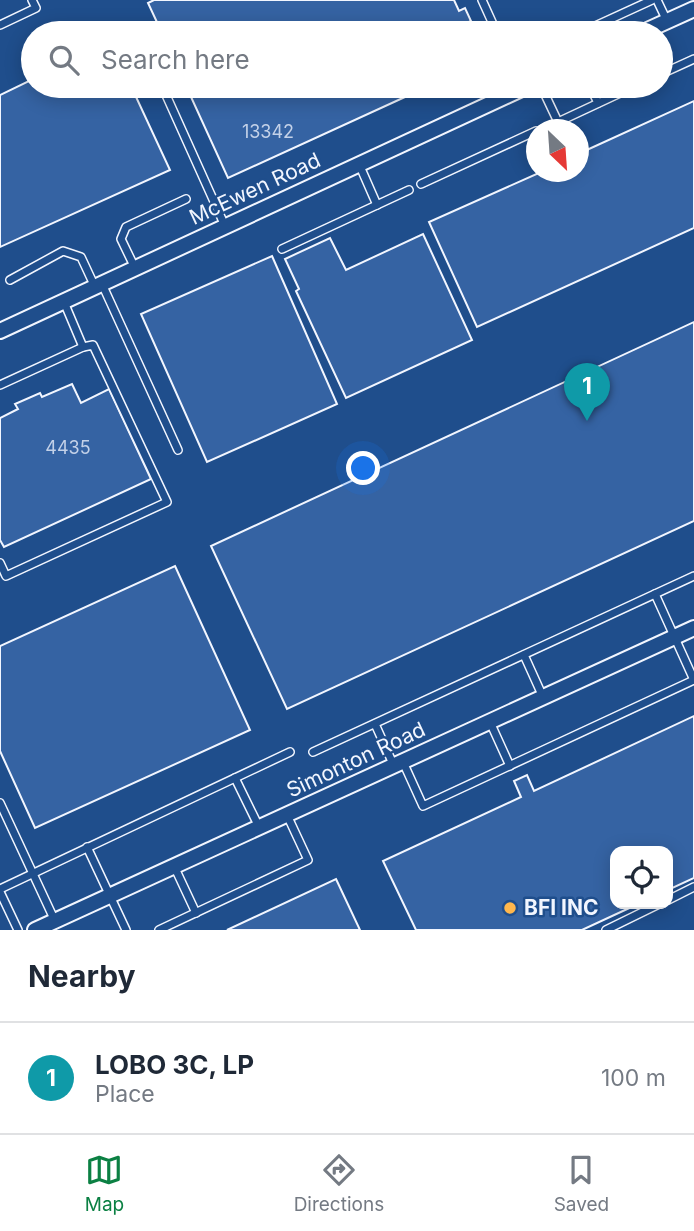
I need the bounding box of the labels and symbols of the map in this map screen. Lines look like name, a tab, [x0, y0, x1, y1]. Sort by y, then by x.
north arrow	[526, 119, 589, 182]
house number: 13342	[242, 121, 294, 142]
street label: McEwen Road	[185, 147, 324, 230]
pin: 1	[564, 363, 610, 421]
house number: 4435	[45, 437, 91, 458]
your location	[346, 451, 380, 485]
street label: Simonton Road	[282, 716, 429, 803]
place label: BFI INC	[524, 895, 599, 920]
marker: BFI INC	[502, 900, 518, 916]

